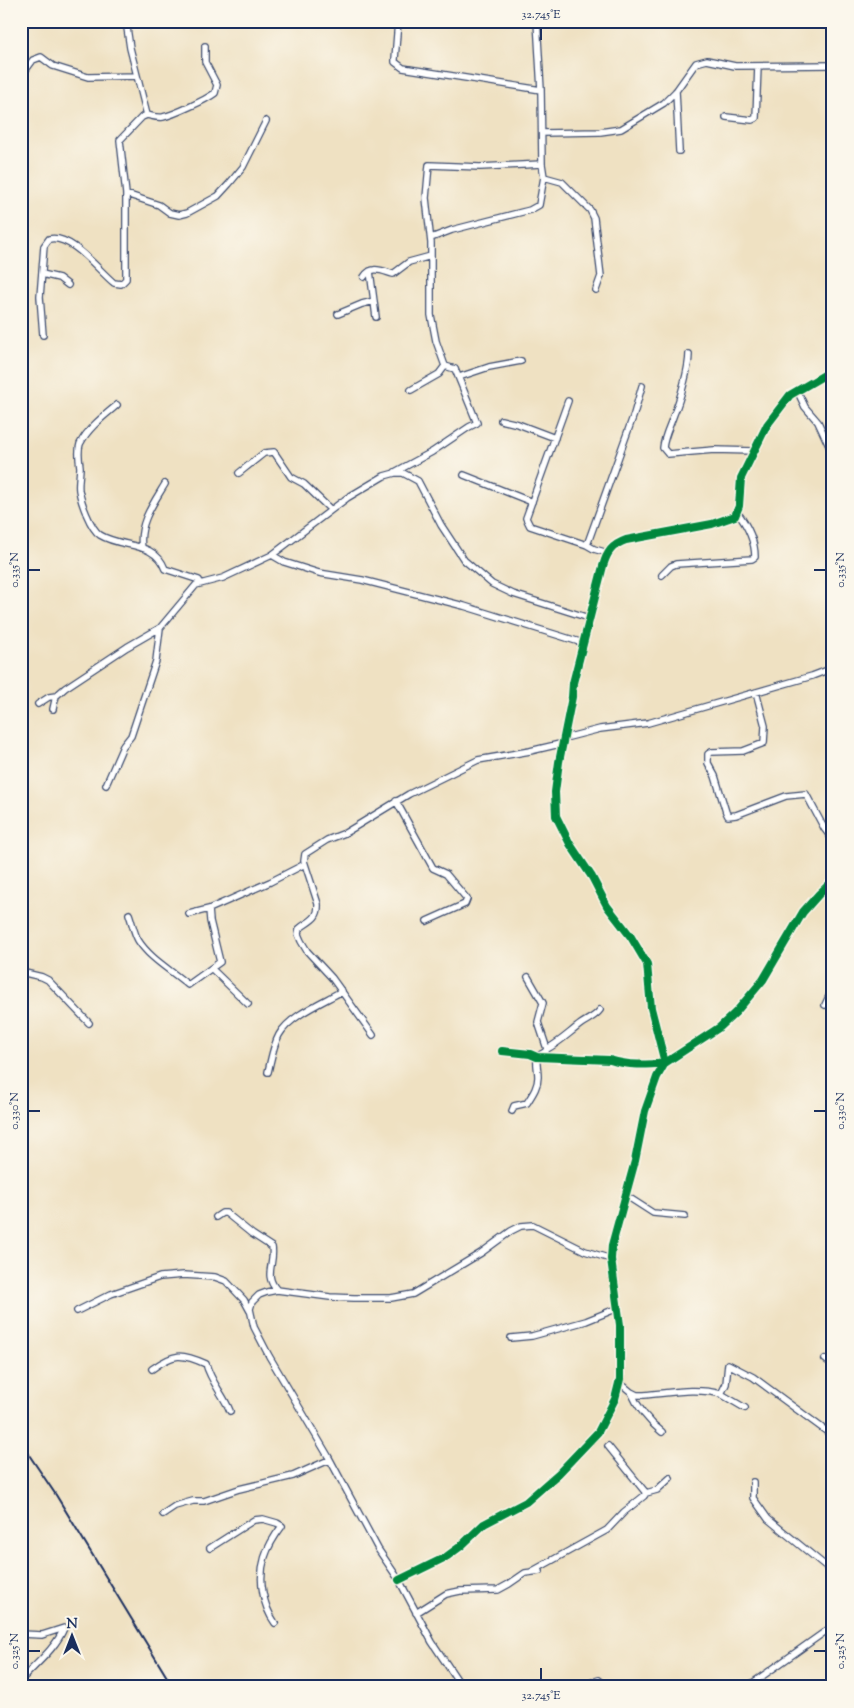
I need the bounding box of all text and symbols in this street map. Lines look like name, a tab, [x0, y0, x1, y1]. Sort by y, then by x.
text: 32.745°E	[521, 6, 561, 24]
text: 0.335°N	[6, 552, 24, 588]
text: 0.335°N	[832, 552, 850, 588]
text: 0.330°N	[6, 1092, 24, 1130]
text: 0.330°N	[832, 1092, 850, 1130]
north arrow	[48, 1610, 98, 1660]
text: N	[66, 1615, 78, 1635]
text: 0.325°N	[6, 1632, 24, 1669]
text: 0.325°N	[832, 1632, 850, 1669]
text: 32.745°E	[521, 1687, 561, 1705]

